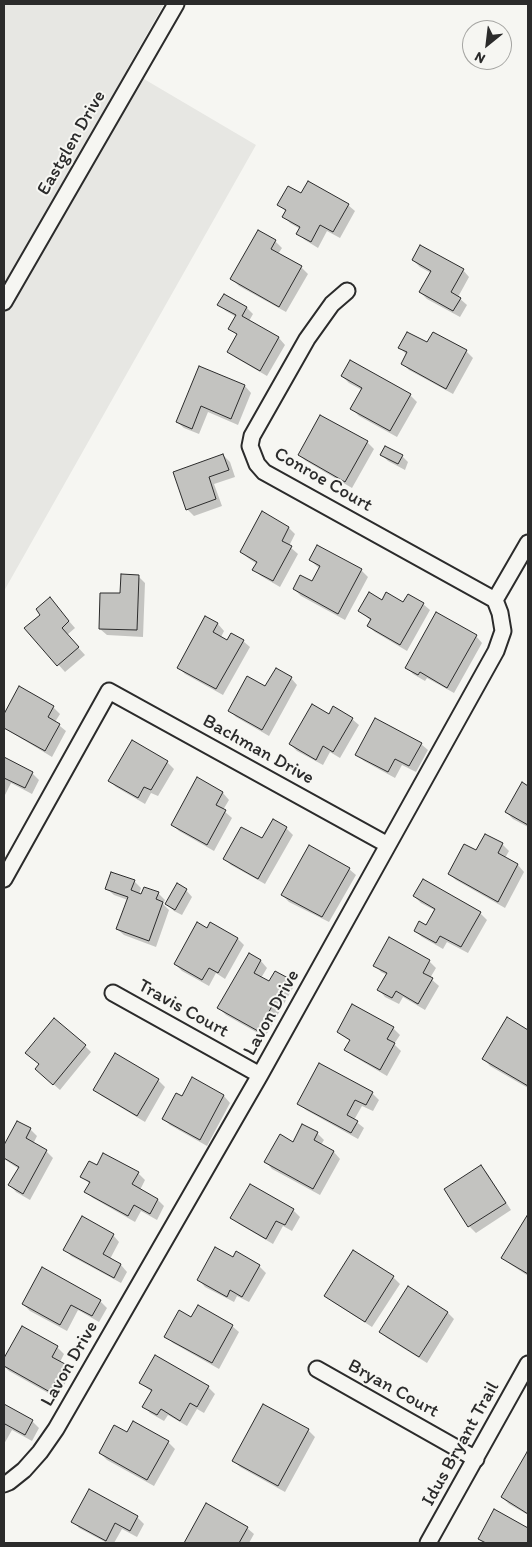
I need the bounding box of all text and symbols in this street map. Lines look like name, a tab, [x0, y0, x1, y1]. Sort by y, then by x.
north arrow	[462, 20, 512, 70]
text: N	[472, 48, 488, 67]
street label: Eastglen Drive	[33, 87, 111, 199]
street label: Conroe Court	[270, 443, 376, 517]
street label: Bachman Drive	[198, 710, 318, 790]
street label: Lavon Drive	[239, 966, 305, 1060]
street label: Travis Court	[134, 975, 232, 1043]
street label: Lavon Drive	[36, 1317, 104, 1411]
street label: Bryan Court	[343, 1355, 443, 1423]
street label: Idus Bryant Trail	[417, 1378, 505, 1510]

